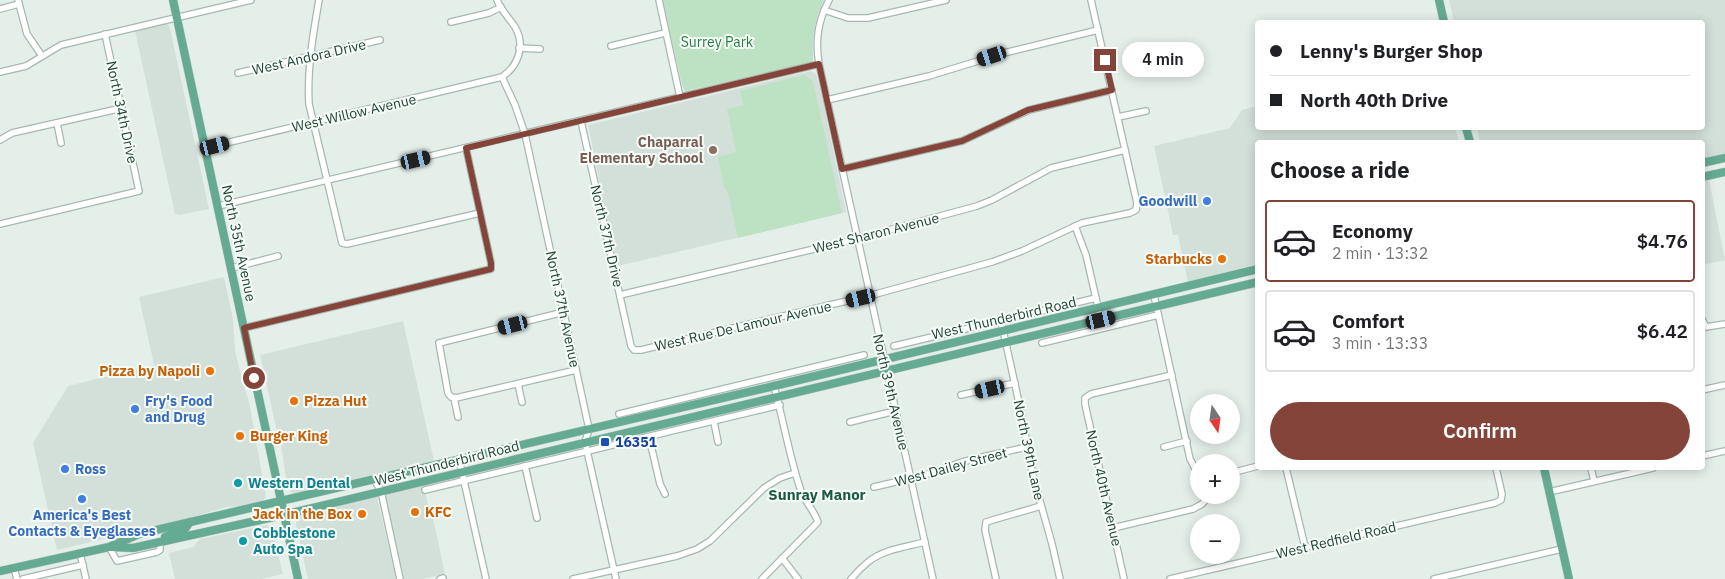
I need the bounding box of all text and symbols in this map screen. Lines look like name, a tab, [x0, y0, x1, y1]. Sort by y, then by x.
park label: Surrey Park	[681, 33, 754, 51]
street label: West Andora Drive	[250, 35, 368, 79]
text: Lenny's Burger Shop	[1300, 39, 1483, 63]
callout: 4 min	[1122, 42, 1205, 78]
car	[975, 44, 1008, 68]
route end	[1094, 49, 1116, 71]
text: 4 min	[1142, 49, 1184, 69]
street label: North 34th Drive	[102, 59, 142, 165]
text: North 40th Drive	[1300, 88, 1448, 112]
street label: West Willow Avenue	[290, 90, 418, 136]
place label: Chaparral Elementary School	[579, 133, 703, 167]
car	[198, 135, 231, 157]
marker: Chaparral Elementary School	[707, 144, 719, 156]
car	[399, 149, 432, 171]
text: Choose a ride	[1270, 155, 1410, 184]
street label: North 35th Avenue	[218, 183, 260, 303]
street label: North 37th Drive	[586, 183, 628, 289]
place label: Goodwill	[1138, 192, 1197, 210]
marker: Goodwill	[1201, 195, 1213, 207]
street label: West Sharon Avenue	[811, 209, 941, 257]
icon: car	[1272, 219, 1317, 264]
text: Economy	[1332, 219, 1413, 243]
text: $4.76	[1637, 229, 1688, 253]
text: 2 min · 13:32	[1332, 243, 1428, 263]
street label: North 37th Avenue	[542, 249, 584, 369]
place label: Starbucks	[1145, 250, 1212, 268]
marker: Starbucks	[1216, 253, 1228, 265]
car	[844, 287, 877, 309]
street label: West Thunderbird Road	[930, 293, 1078, 343]
street label: West Rue De Lamour Avenue	[653, 297, 833, 355]
car	[1084, 309, 1117, 331]
icon: car	[1272, 309, 1317, 354]
text: Comfort	[1332, 309, 1405, 333]
car	[496, 314, 529, 336]
text: $6.42	[1637, 319, 1688, 343]
street label: North 39th Avenue	[869, 332, 913, 452]
text: 3 min · 13:33	[1332, 333, 1428, 353]
place label: Pizza by Napoli	[99, 362, 200, 380]
marker: Pizza by Napoli	[204, 365, 216, 377]
route start	[243, 367, 265, 389]
car	[973, 378, 1006, 400]
place label: Fry's Food and Drug	[145, 392, 212, 426]
place label: Pizza Hut	[304, 392, 367, 410]
north arrow	[1190, 394, 1240, 444]
map controls	[1190, 394, 1240, 564]
marker: Pizza Hut	[288, 395, 300, 407]
street label: North 39th Lane	[1010, 398, 1048, 502]
button: Confirm	[1270, 402, 1690, 460]
marker: Fry's Food and Drug	[129, 403, 141, 415]
place label: Burger King	[250, 427, 328, 445]
street label: North 40th Avenue	[1082, 428, 1126, 548]
marker: Burger King	[234, 430, 246, 442]
place label: 16351	[615, 433, 658, 451]
street label: West Thunderbird Road	[373, 436, 521, 490]
marker: 16351	[599, 436, 611, 448]
street label: West Dailey Street	[893, 443, 1009, 491]
button: +	[1190, 454, 1240, 504]
place label: Ross	[75, 460, 106, 478]
marker: Ross	[59, 463, 71, 475]
place label: Western Dental	[248, 474, 350, 492]
marker: Western Dental	[232, 477, 244, 489]
district label: Sunray Manor	[768, 485, 866, 504]
marker: America's Best Contacts & Eyeglasses	[76, 493, 88, 505]
place label: KFC	[425, 503, 452, 521]
place label: Jack in the Box	[252, 505, 352, 523]
place label: America's Best Contacts & Eyeglasses	[8, 506, 156, 540]
marker: KFC	[409, 506, 421, 518]
marker: Jack in the Box	[356, 508, 368, 520]
button: −	[1190, 514, 1240, 564]
street label: West Redfield Road	[1274, 517, 1398, 563]
place label: Cobblestone Auto Spa	[253, 524, 336, 558]
marker: Cobblestone Auto Spa	[237, 535, 249, 547]

